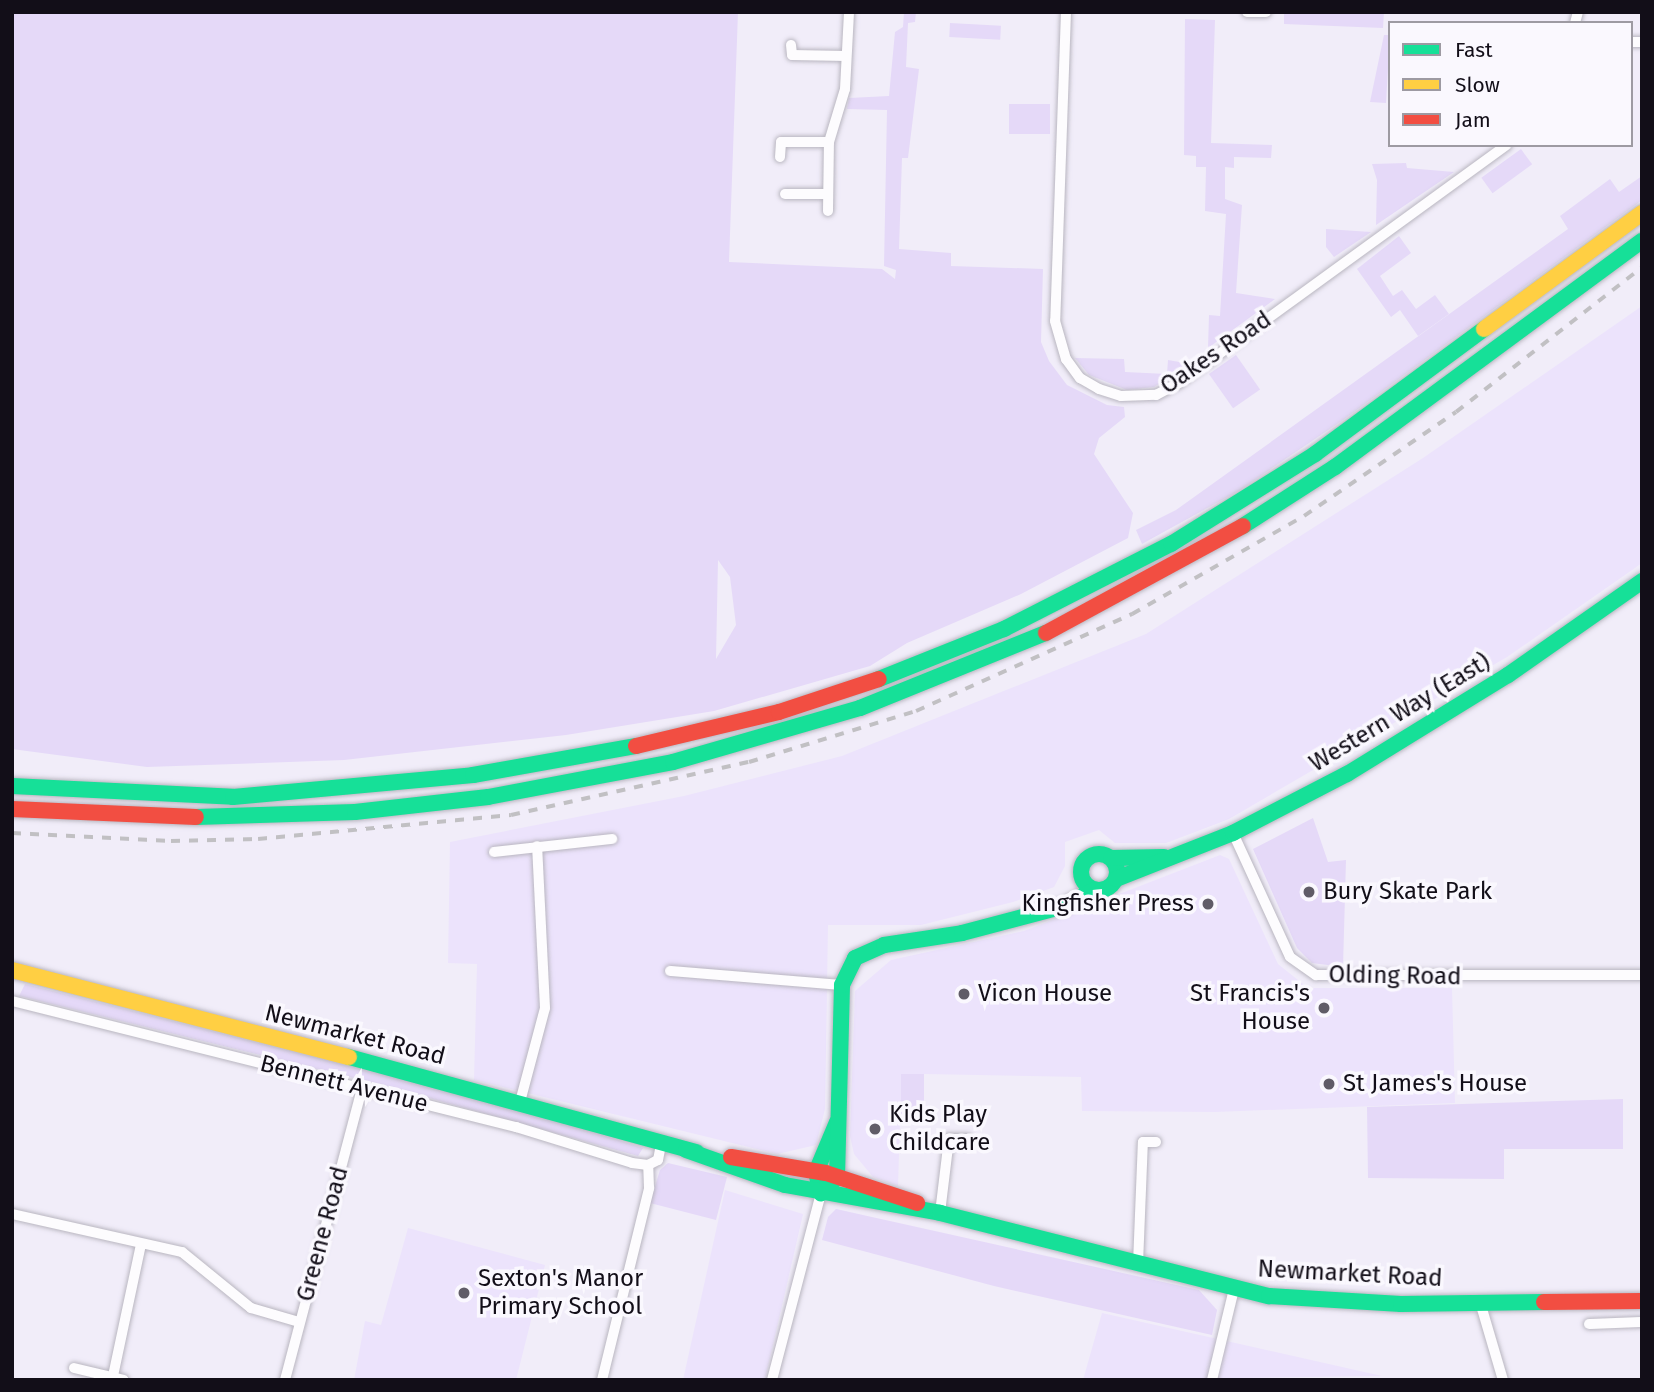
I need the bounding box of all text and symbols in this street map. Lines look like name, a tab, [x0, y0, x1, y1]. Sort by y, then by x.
legend	[1388, 21, 1633, 147]
text: Fast	[1455, 37, 1493, 63]
text: Slow	[1455, 72, 1500, 98]
text: Jam	[1455, 107, 1491, 133]
street label: Oakes Road	[1155, 305, 1277, 401]
street label: Western Way (East)	[1304, 648, 1496, 778]
place label: Bury Skate Park	[1323, 878, 1492, 906]
marker: Bury Skate Park	[1301, 884, 1317, 900]
place label: Kingfisher Press	[1022, 890, 1194, 918]
marker: Kingfisher Press	[1200, 896, 1216, 912]
street label: Olding Road	[1328, 960, 1462, 992]
place label: Vicon House	[978, 980, 1112, 1008]
place label: St Francis's House	[1190, 980, 1310, 1036]
marker: Vicon House	[956, 986, 972, 1002]
street label: Newmarket Road	[262, 999, 448, 1071]
marker: St Francis's House	[1316, 1000, 1332, 1016]
street label: Bennett Avenue	[257, 1049, 431, 1119]
place label: St James's House	[1343, 1070, 1527, 1098]
marker: St James's House	[1321, 1076, 1337, 1092]
place label: Kids Play Childcare	[889, 1101, 990, 1157]
marker: Kids Play Childcare	[867, 1121, 883, 1137]
street label: Greene Road	[291, 1163, 355, 1305]
street label: Newmarket Road	[1257, 1255, 1443, 1293]
place label: Sexton's Manor Primary School	[478, 1265, 643, 1321]
marker: Sexton's Manor Primary School	[456, 1285, 472, 1301]

